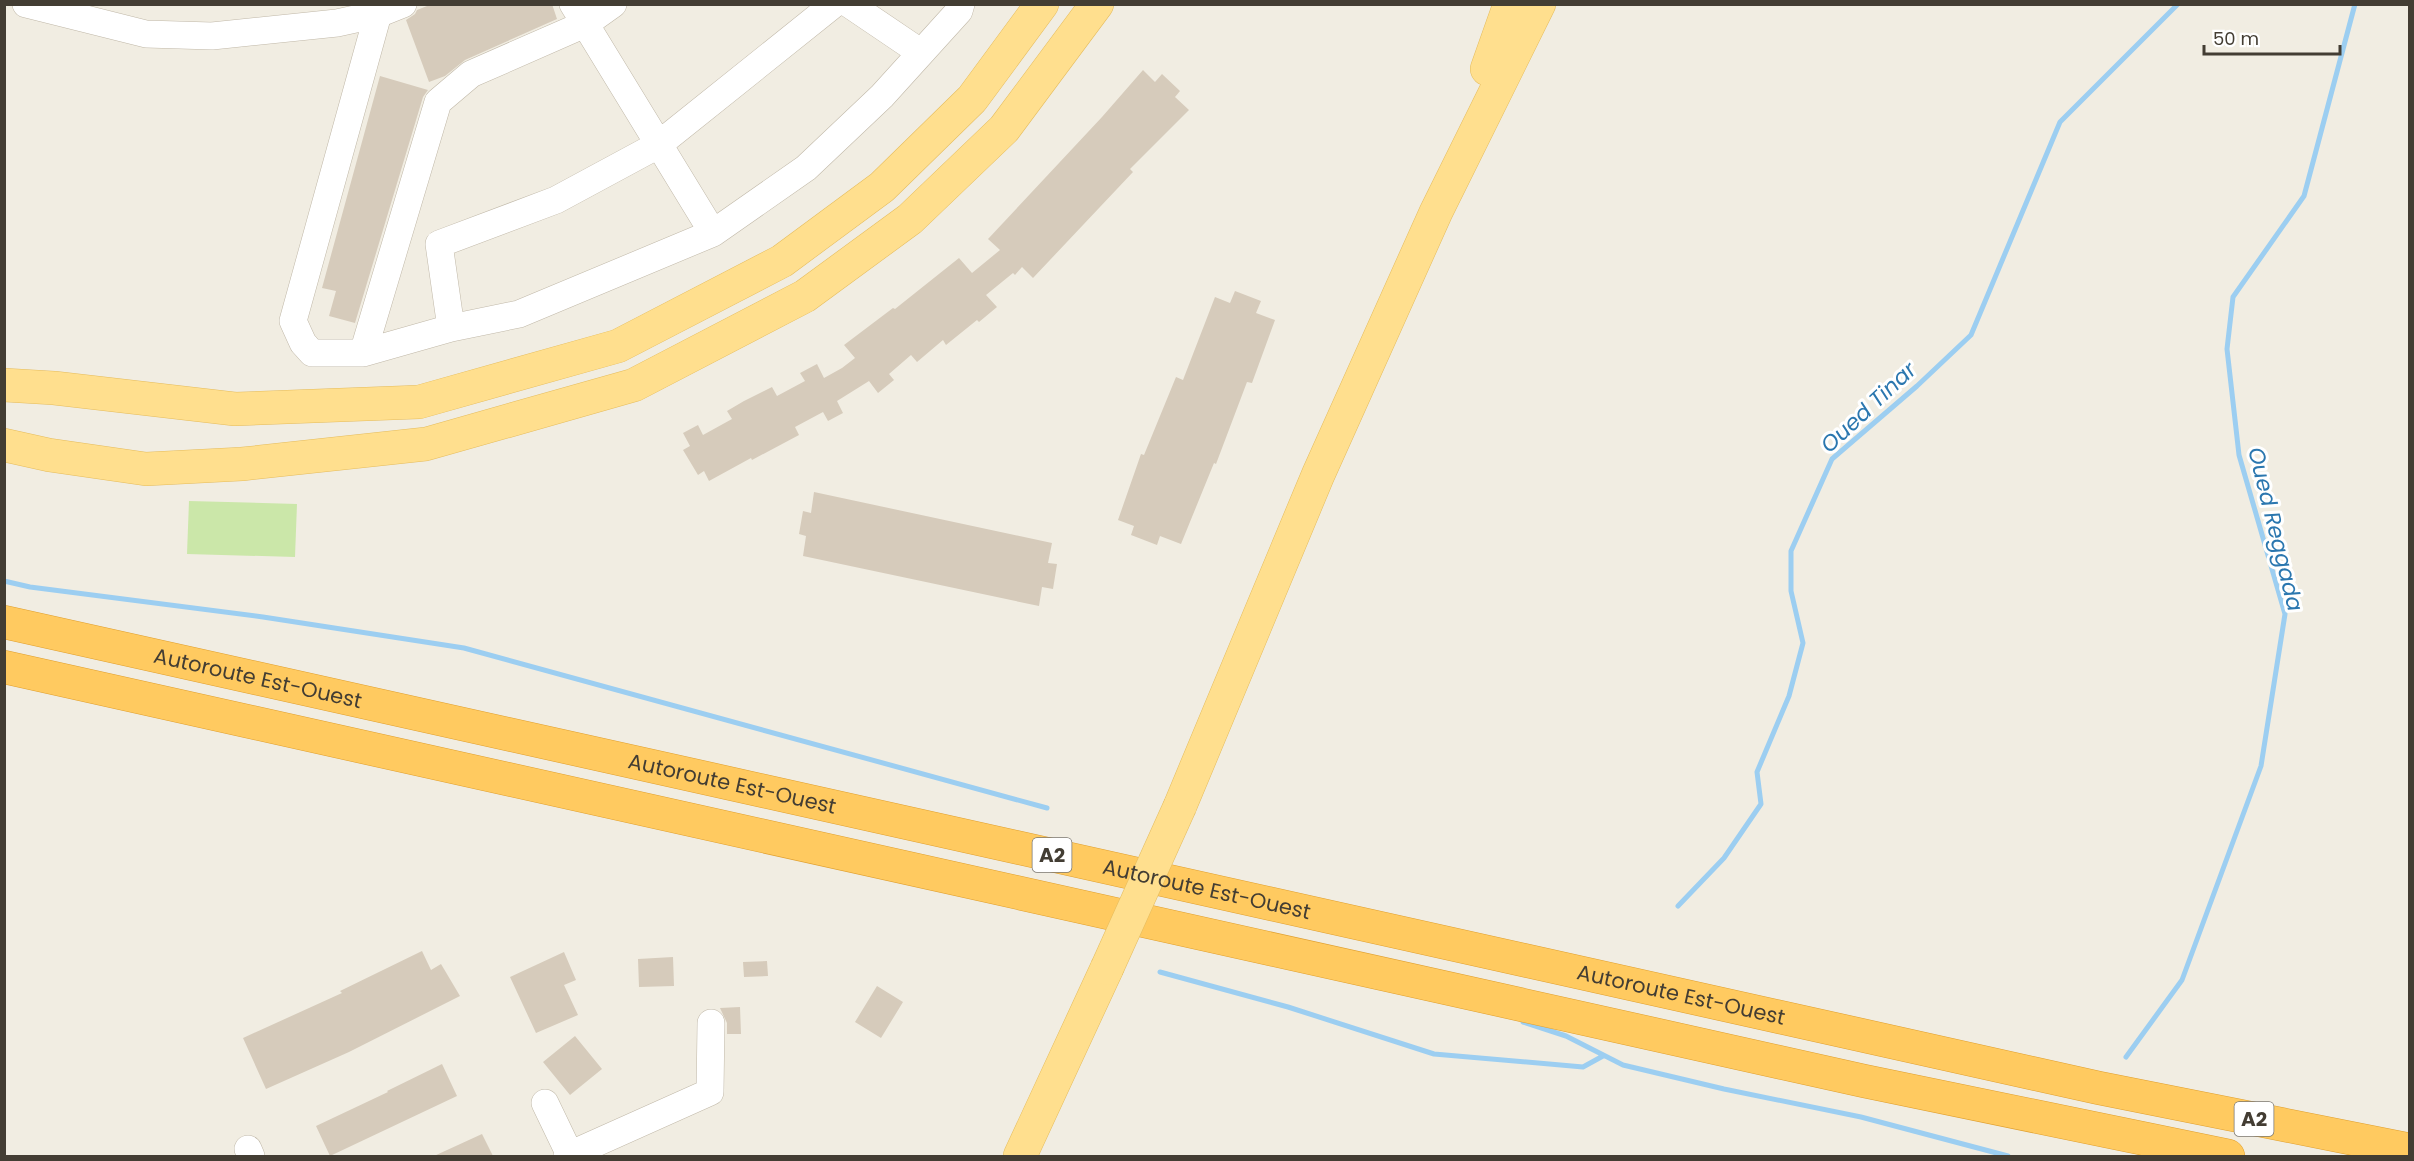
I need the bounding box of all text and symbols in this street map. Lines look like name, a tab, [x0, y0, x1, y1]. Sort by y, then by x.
scale bar	[2204, 18, 2340, 56]
text: 50 m	[2213, 26, 2259, 51]
water label: Oued Tinar	[1814, 354, 1924, 460]
water label: Oued Reggada	[2240, 444, 2311, 614]
street label: Autoroute Est-Ouest	[151, 641, 365, 715]
street label: Autoroute Est-Ouest	[626, 746, 839, 821]
road number: A2	[1032, 838, 1072, 872]
street label: Autoroute Est-Ouest	[1100, 852, 1314, 926]
street label: Autoroute Est-Ouest	[1574, 957, 1788, 1032]
road number: A2	[2234, 1102, 2274, 1136]

